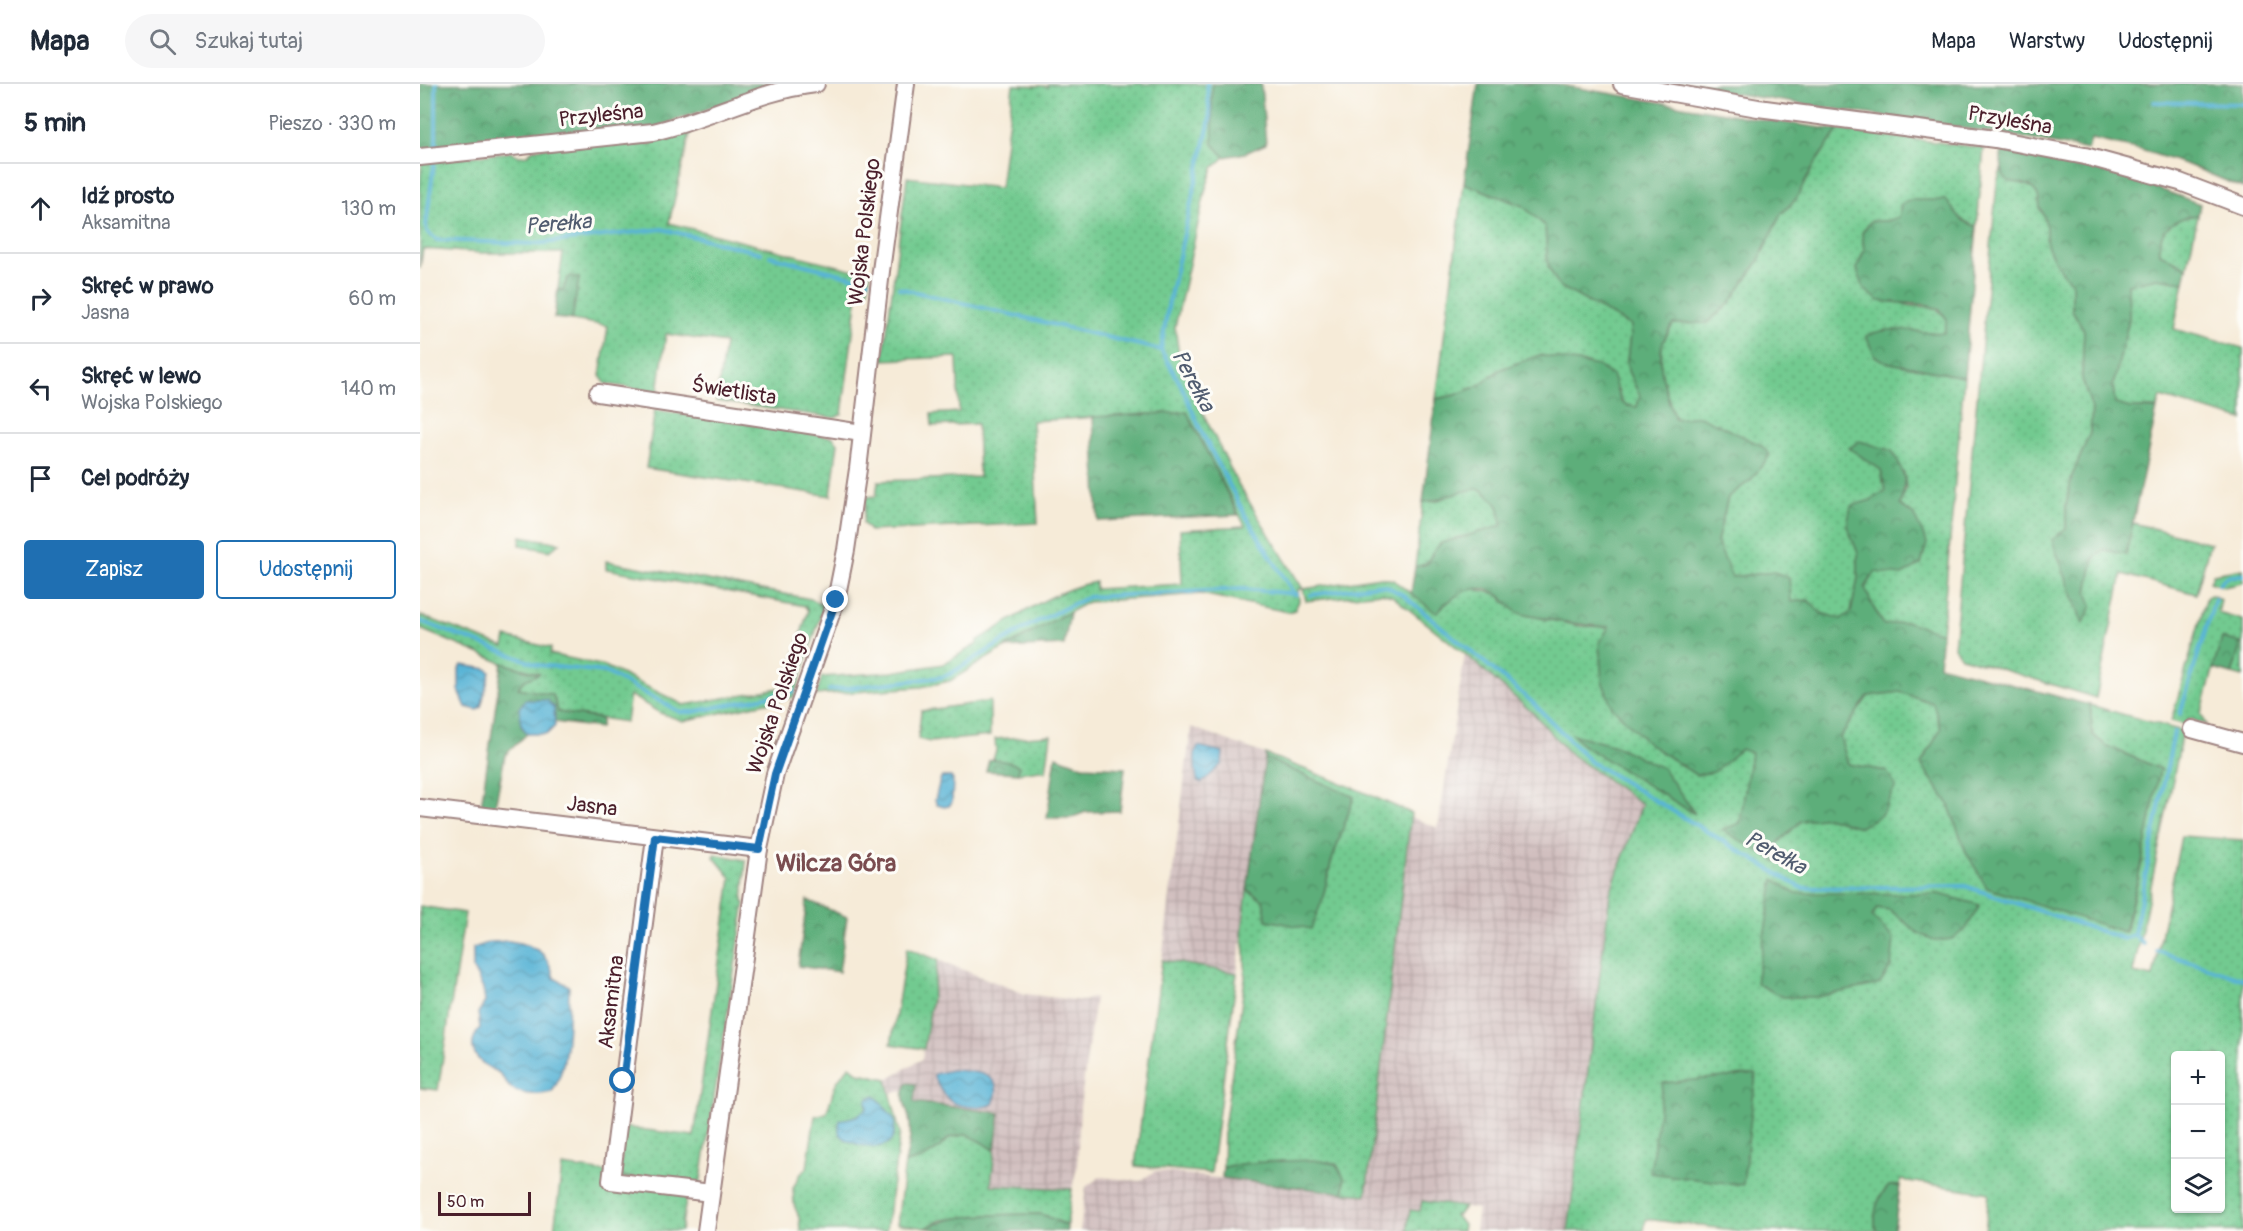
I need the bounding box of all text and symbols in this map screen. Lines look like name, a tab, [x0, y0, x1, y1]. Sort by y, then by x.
search box	[125, 14, 545, 68]
text: Mapa	[30, 24, 89, 59]
icon: search	[146, 25, 179, 58]
text: Szukaj tutaj	[194, 27, 303, 55]
text: Mapa	[1931, 28, 1976, 55]
text: Warstwy	[2009, 28, 2085, 55]
text: Udostępnij	[2118, 28, 2213, 55]
street label: Przyleśna	[557, 98, 645, 133]
street label: Przyleśna	[1966, 100, 2054, 141]
text: 5 min	[24, 107, 86, 139]
text: Pieszo · 330 m	[268, 111, 396, 136]
street label: Wojska Polskiego	[842, 157, 887, 307]
text: Idź prosto	[81, 182, 174, 210]
icon: ahead	[24, 192, 57, 225]
text: 130 m	[341, 196, 396, 221]
water label: Perełka	[524, 207, 594, 241]
text: Aksamitna	[81, 210, 171, 235]
text: Skręć w prawo	[81, 272, 214, 300]
icon: right	[24, 282, 57, 315]
text: 60 m	[349, 286, 396, 311]
text: Jasna	[81, 300, 129, 325]
water label: Perełka	[1165, 345, 1222, 418]
text: Skręć w lewo	[81, 362, 201, 390]
street label: Świetlista	[690, 371, 778, 412]
icon: left	[24, 372, 57, 405]
text: 140 m	[341, 376, 396, 401]
text: Wojska Polskiego	[81, 390, 222, 415]
icon: arrive	[24, 462, 57, 495]
text: Cel podróży	[81, 464, 189, 492]
button: Zapisz	[24, 540, 204, 599]
button: Udostępnij	[216, 540, 396, 599]
route end	[822, 586, 848, 612]
street label: Wojska Polskiego	[741, 629, 814, 778]
street label: Jasna	[565, 790, 619, 823]
water label: Perełka	[1740, 825, 1813, 882]
district label: Wilcza Góra	[776, 849, 896, 878]
street label: Aksamitna	[592, 954, 631, 1050]
map controls	[2171, 1051, 2225, 1213]
button: +	[2171, 1051, 2225, 1105]
route start	[609, 1067, 635, 1093]
button: −	[2171, 1105, 2225, 1159]
button: layers	[2171, 1159, 2225, 1213]
scale bar	[438, 1189, 531, 1216]
text: 50 m	[447, 1192, 484, 1212]

